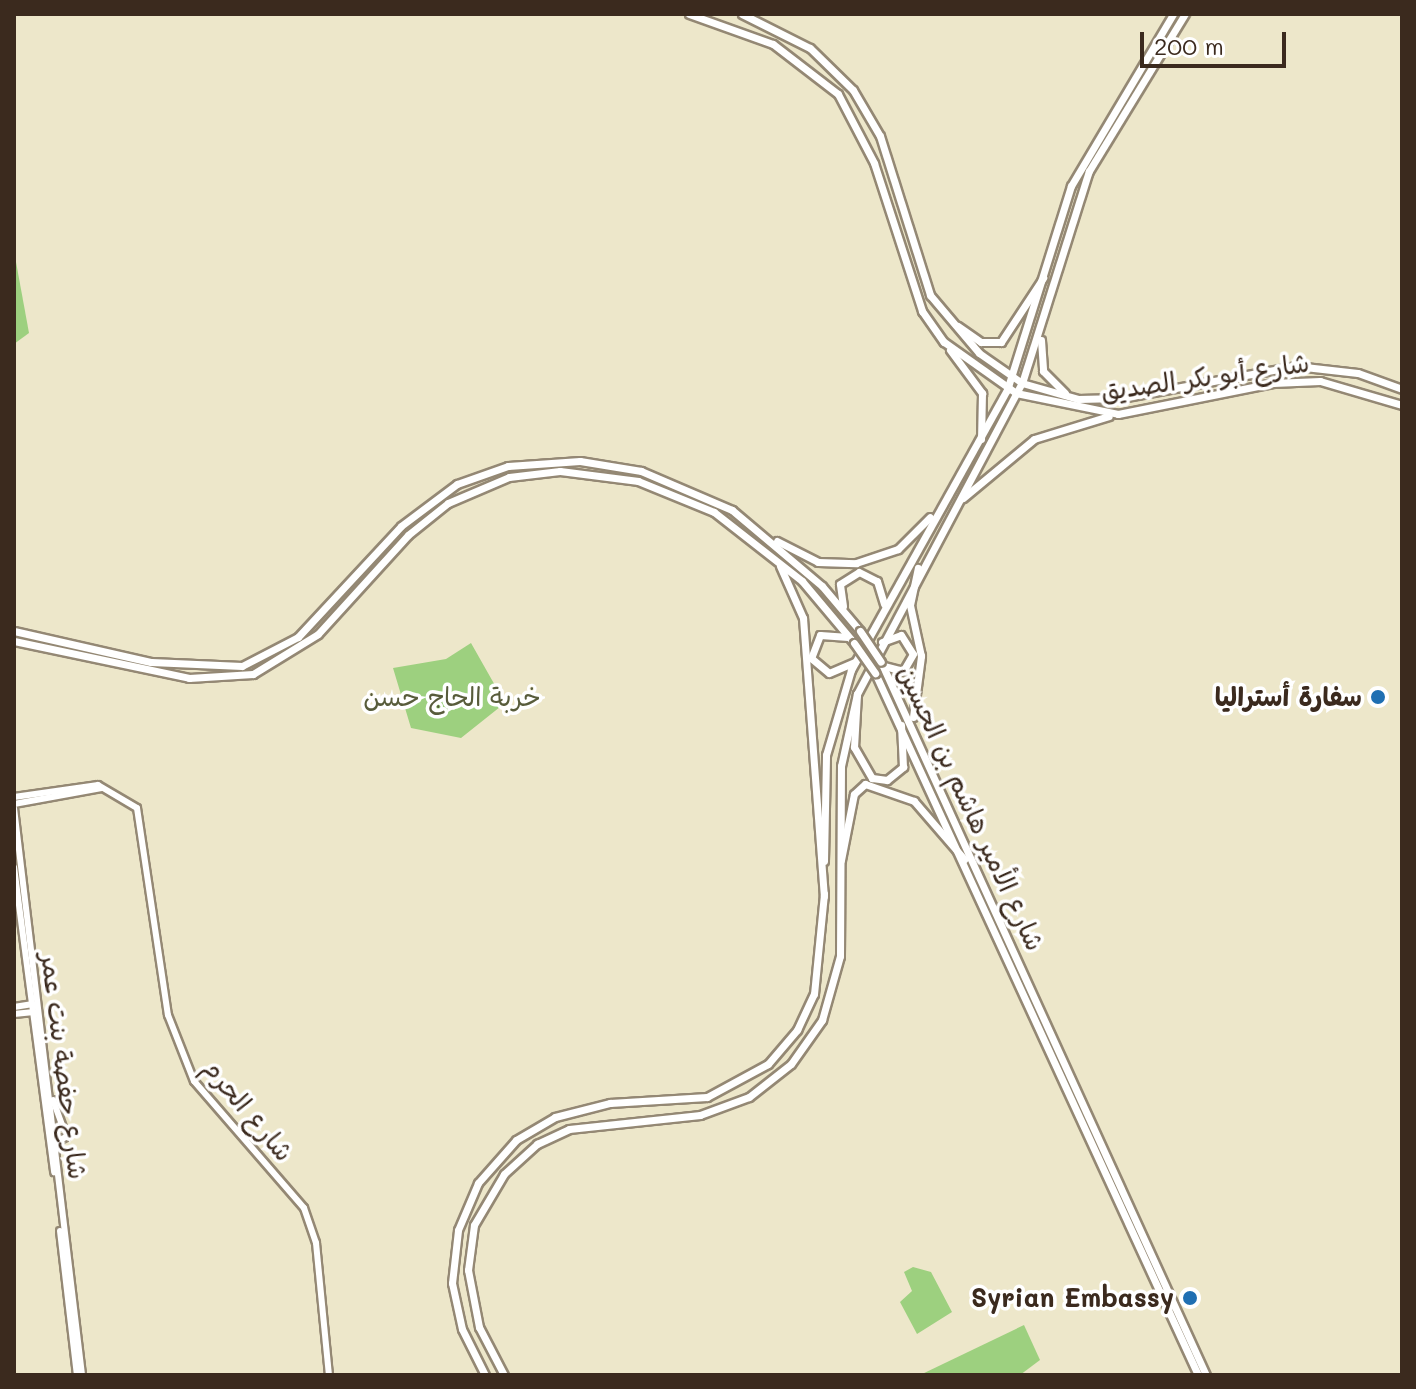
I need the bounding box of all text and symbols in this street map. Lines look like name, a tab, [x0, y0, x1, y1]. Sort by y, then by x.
scale bar	[1144, 16, 1290, 66]
text: 200 m	[1154, 30, 1224, 61]
street label: شارع أبو بكر الصديق	[1099, 347, 1311, 407]
street label: شارع الأمير هاشم بن الحسين	[891, 660, 1051, 956]
park label: خربة الحاج حسن	[363, 681, 541, 713]
place label: سفارة أستراليا	[1215, 681, 1362, 713]
marker: سفارة أستراليا	[1369, 688, 1387, 706]
street label: شارع حفصة بنت عمر	[35, 951, 93, 1181]
street label: شارع الحرم	[196, 1053, 300, 1167]
place label: Syrian Embassy	[971, 1282, 1174, 1314]
marker: Syrian Embassy	[1181, 1289, 1199, 1307]

